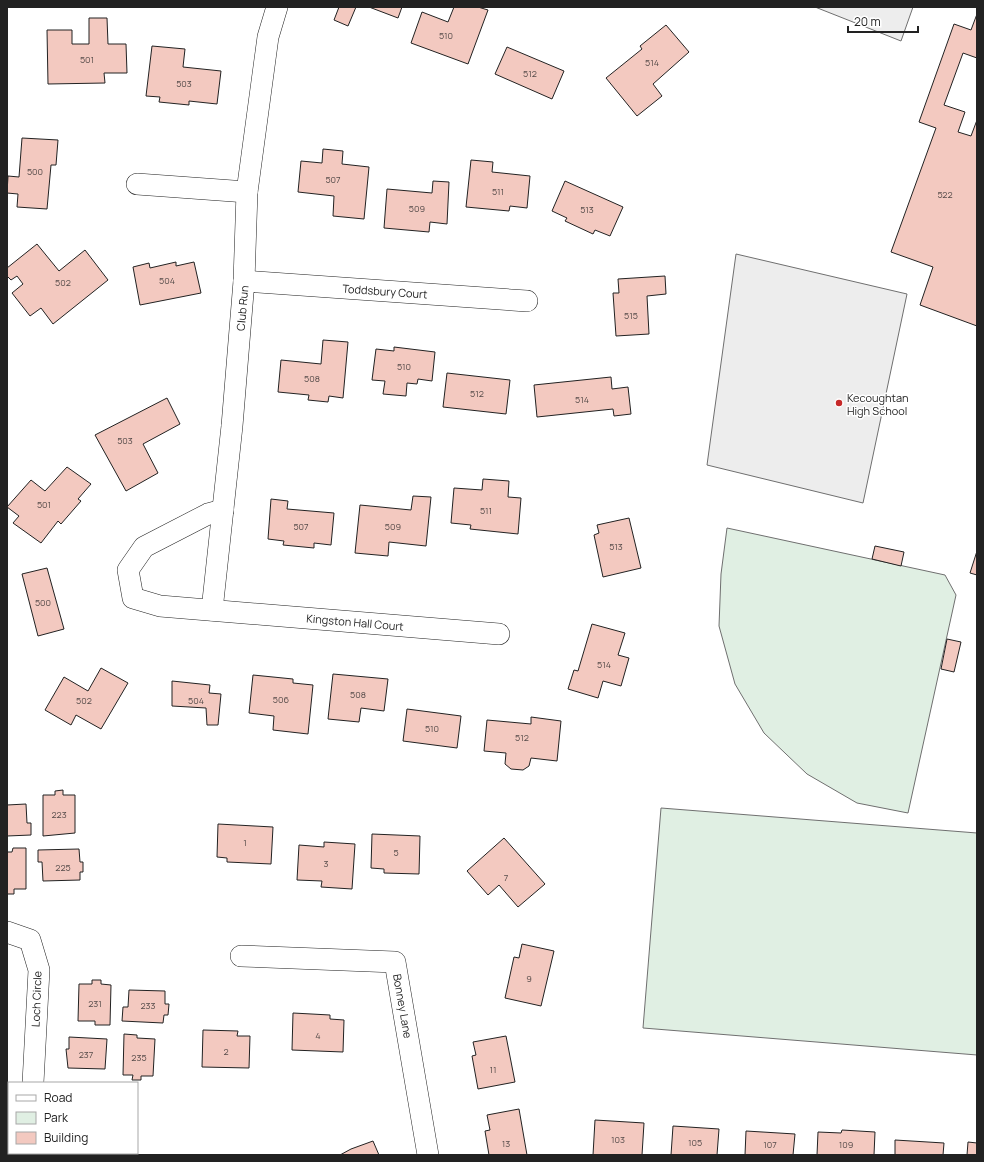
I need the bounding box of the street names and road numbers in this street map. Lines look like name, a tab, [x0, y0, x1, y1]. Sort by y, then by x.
street label: Toddsbury Court	[342, 281, 428, 301]
street label: Club Run	[233, 285, 251, 331]
street label: Kingston Hall Court	[306, 610, 404, 634]
street label: Loch Circle	[28, 970, 44, 1027]
street label: Bonney Lane	[390, 973, 416, 1040]

